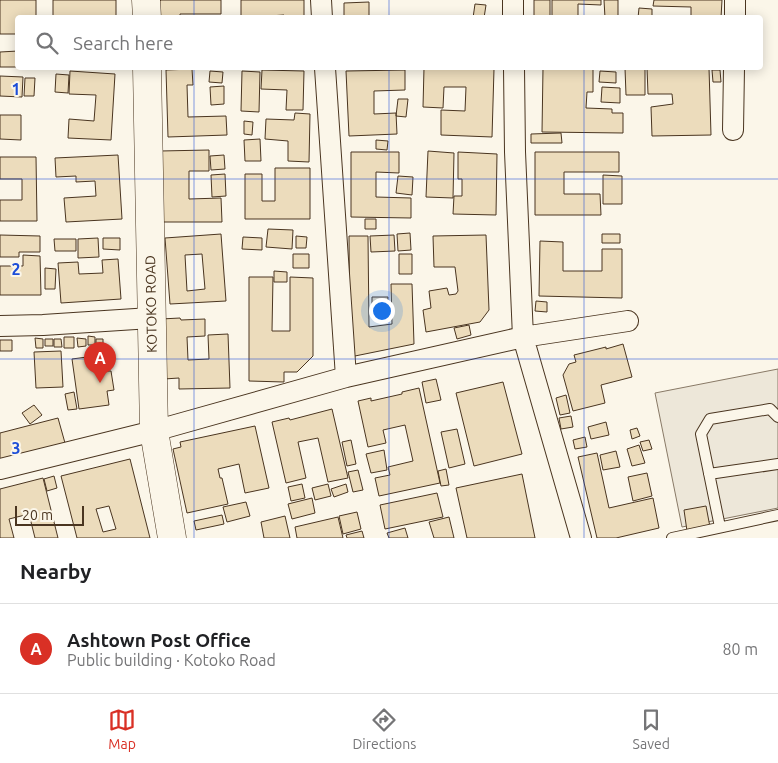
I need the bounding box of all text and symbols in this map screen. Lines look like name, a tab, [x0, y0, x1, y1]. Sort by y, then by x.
search box	[15, 15, 763, 70]
icon: search	[33, 29, 61, 57]
text: Search here	[73, 32, 173, 54]
text: 1	[11, 80, 21, 98]
street label: KOTOKO ROAD	[142, 255, 160, 353]
text: 2	[11, 260, 21, 278]
your location	[369, 298, 395, 324]
pin: A	[84, 342, 116, 383]
text: 3	[11, 439, 21, 457]
scale bar	[15, 503, 84, 526]
text: 20 m	[22, 507, 53, 523]
text: Nearby	[20, 559, 91, 583]
text: Ashtown Post Office	[67, 629, 251, 651]
text: A	[30, 640, 42, 658]
text: 80 m	[722, 640, 758, 658]
text: Public building · Kotoko Road	[67, 651, 276, 669]
tab: Map	[108, 706, 136, 752]
tab: Directions	[352, 706, 416, 752]
tab: Saved	[633, 706, 670, 752]

